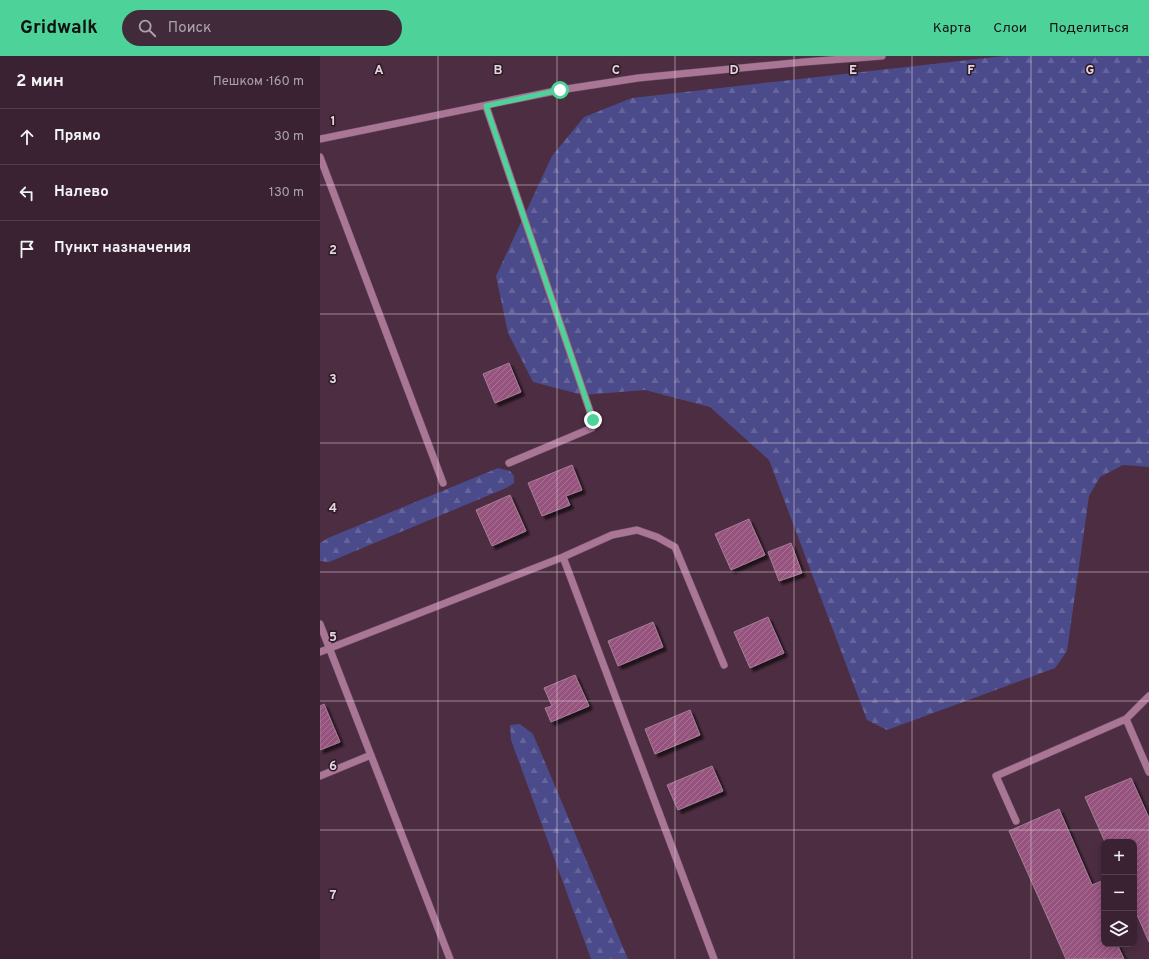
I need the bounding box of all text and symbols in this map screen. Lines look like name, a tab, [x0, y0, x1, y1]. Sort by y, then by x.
search box	[122, 10, 402, 46]
text: Gridwalk	[20, 16, 98, 40]
icon: search	[136, 17, 158, 39]
text: Поиск	[168, 19, 212, 38]
text: Карта	[933, 20, 971, 37]
text: Слои	[993, 20, 1027, 37]
text: Поделиться	[1049, 20, 1129, 37]
text: A	[374, 63, 384, 79]
text: B	[494, 63, 503, 79]
text: C	[612, 63, 620, 79]
text: D	[729, 63, 739, 79]
text: E	[849, 63, 857, 79]
text: F	[967, 63, 975, 79]
text: G	[1086, 63, 1095, 79]
text: 2 мин	[16, 71, 64, 93]
text: Пешком · 160 m	[213, 74, 304, 90]
route start	[551, 81, 569, 99]
text: 1	[330, 114, 336, 130]
icon: ahead	[16, 126, 38, 148]
text: Прямо	[54, 127, 101, 146]
text: 30 m	[274, 129, 304, 145]
icon: left	[16, 182, 38, 204]
text: Налево	[54, 183, 109, 202]
text: 130 m	[269, 185, 304, 201]
icon: arrive	[16, 238, 38, 260]
text: Пункт назначения	[54, 239, 191, 258]
text: 2	[329, 243, 337, 259]
text: 3	[329, 372, 337, 388]
route end	[584, 411, 602, 429]
text: 4	[329, 501, 337, 517]
text: 5	[329, 630, 337, 646]
text: 6	[329, 759, 337, 775]
map controls	[1101, 839, 1137, 947]
button: +	[1101, 839, 1137, 875]
button: −	[1101, 875, 1137, 911]
text: 7	[330, 888, 337, 904]
button: layers	[1101, 911, 1137, 947]

